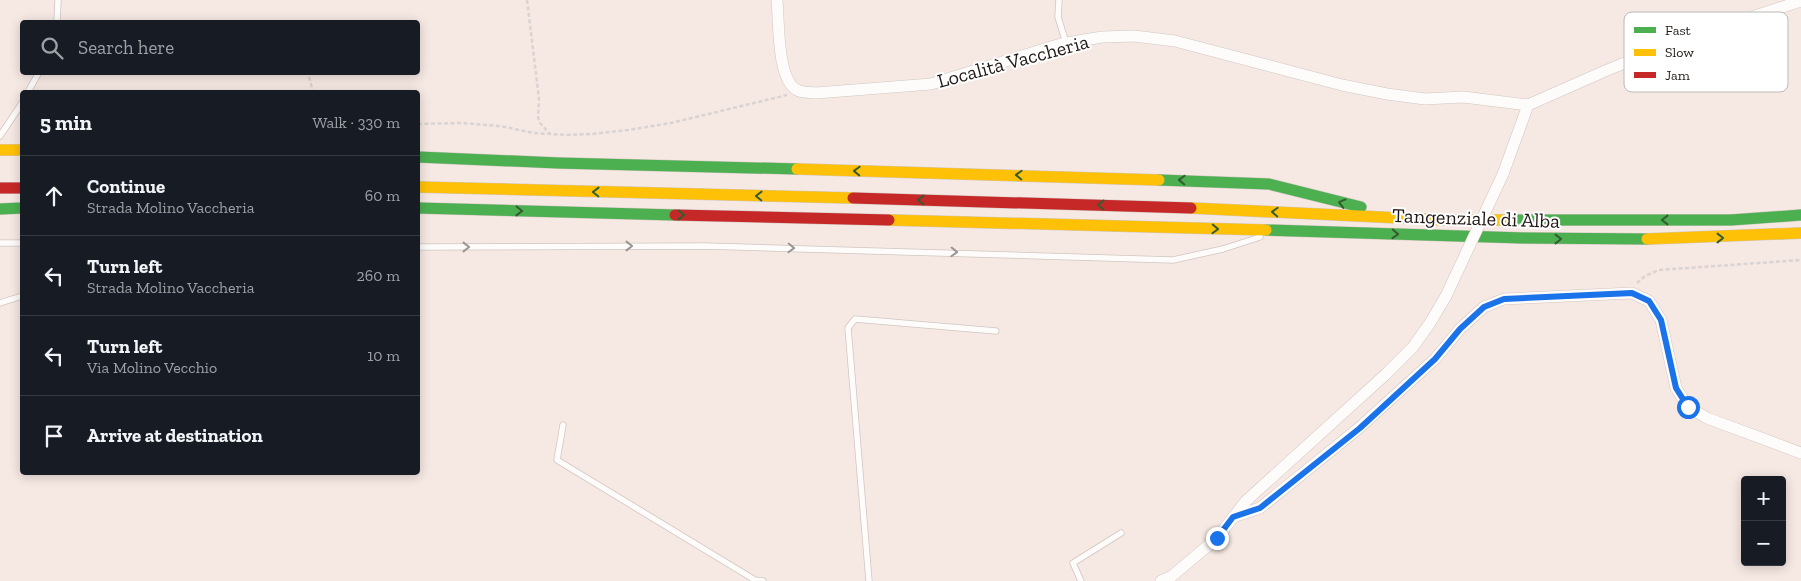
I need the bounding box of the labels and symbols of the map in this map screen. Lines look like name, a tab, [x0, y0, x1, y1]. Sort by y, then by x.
legend	[1624, 12, 1788, 92]
text: Fast	[1665, 22, 1692, 39]
street label: Località Vaccheria	[935, 29, 1092, 93]
text: Slow	[1665, 44, 1694, 61]
text: Jam	[1665, 67, 1690, 84]
one-way arrow	[853, 165, 861, 176]
one-way arrow	[1015, 170, 1023, 180]
one-way arrow	[1178, 175, 1186, 186]
one-way arrow	[592, 187, 600, 197]
one-way arrow	[754, 191, 762, 201]
one-way arrow	[917, 195, 924, 205]
one-way arrow	[1338, 198, 1346, 208]
one-way arrow	[1097, 200, 1104, 210]
street label: Tangenziale di Alba	[1392, 203, 1561, 233]
one-way arrow	[515, 206, 523, 216]
one-way arrow	[1271, 206, 1279, 217]
one-way arrow	[678, 210, 685, 220]
one-way arrow	[1661, 215, 1668, 225]
one-way arrow	[1212, 223, 1220, 234]
one-way arrow	[1392, 229, 1399, 239]
one-way arrow	[1716, 233, 1724, 243]
one-way arrow	[1554, 234, 1562, 244]
one-way arrow	[625, 241, 633, 251]
one-way arrow	[462, 242, 470, 252]
one-way arrow	[788, 243, 795, 253]
one-way arrow	[950, 247, 958, 258]
route start	[1677, 396, 1700, 419]
route end	[1206, 527, 1229, 550]

